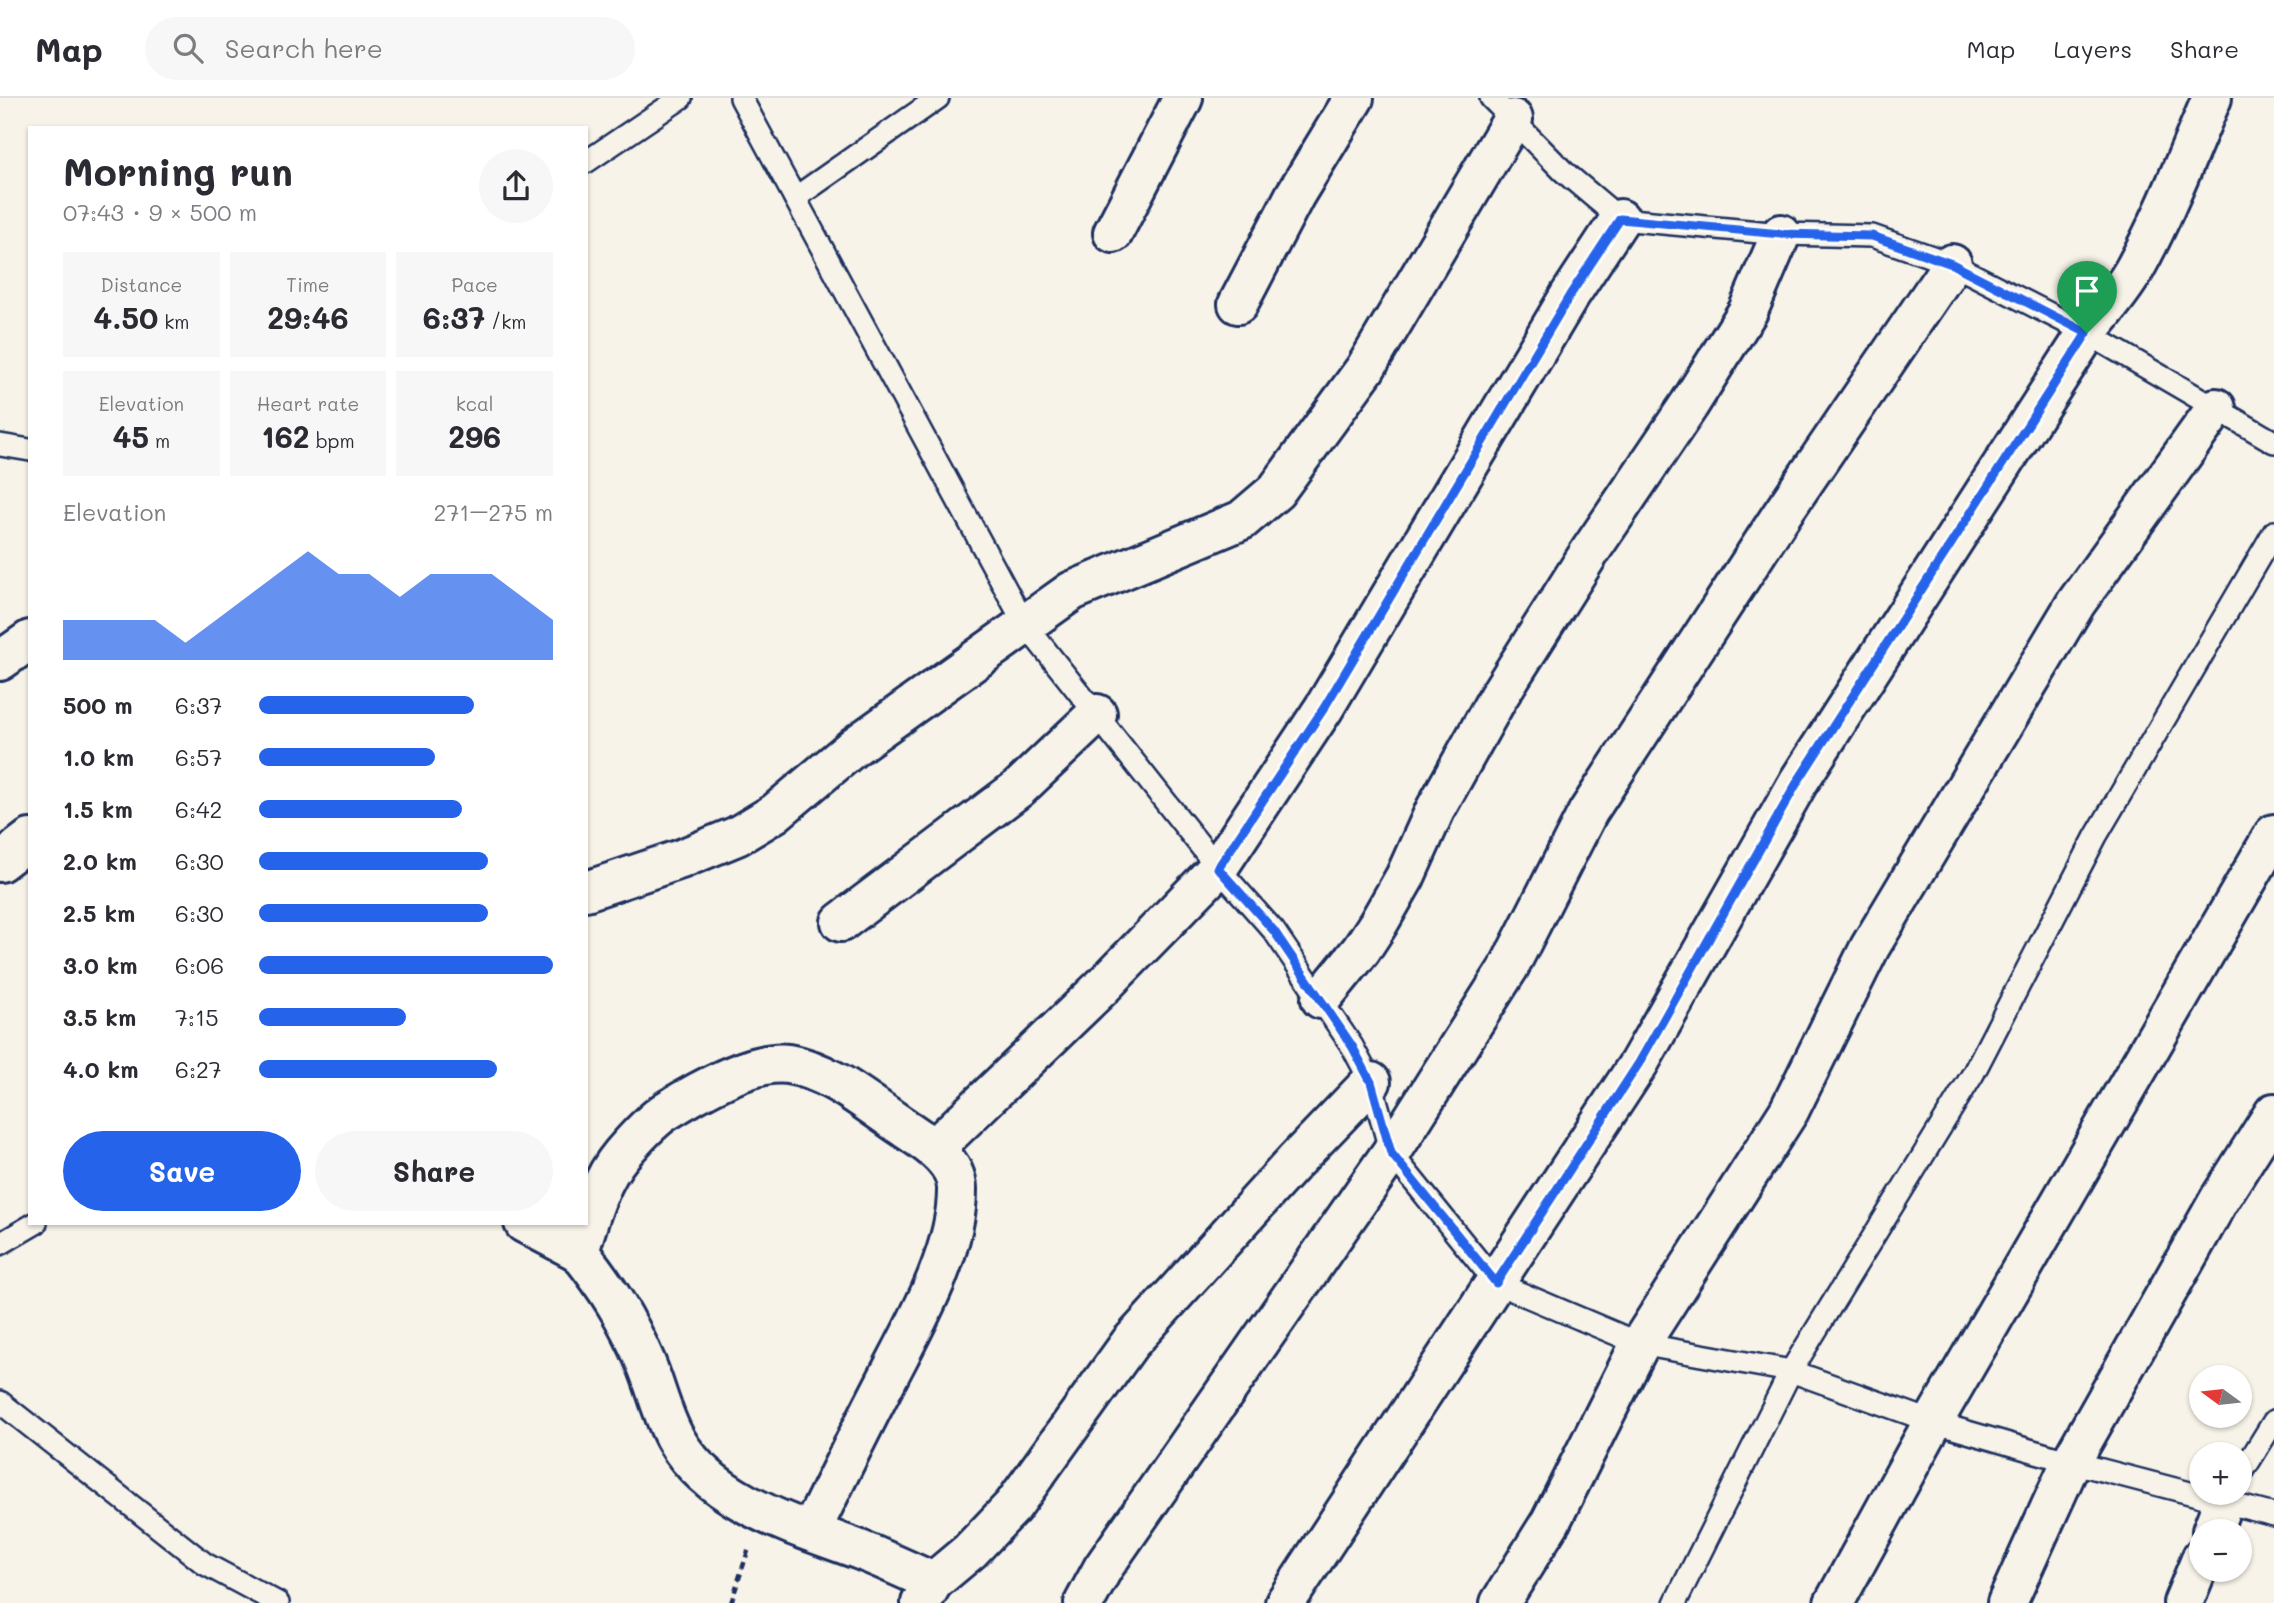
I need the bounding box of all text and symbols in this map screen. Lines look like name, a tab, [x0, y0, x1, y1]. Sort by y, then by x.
search box	[145, 17, 635, 80]
text: Map	[35, 27, 103, 70]
icon: search	[169, 29, 207, 67]
text: Search here	[225, 31, 383, 65]
text: Map	[1967, 33, 2015, 64]
text: Layers	[2053, 33, 2132, 64]
text: Share	[2170, 33, 2239, 64]
text: Morning run	[63, 146, 293, 196]
button: share	[479, 149, 553, 223]
text: 07:43 · 9 × 500 m	[63, 197, 257, 227]
pin	[2057, 261, 2117, 333]
text: Distance	[100, 272, 182, 297]
text: Time	[286, 272, 330, 297]
text: Pace	[451, 272, 498, 297]
icon: arrive	[2068, 272, 2106, 310]
text: 4.50	[93, 297, 158, 337]
text: 29:46	[267, 297, 349, 337]
text: 6:37	[423, 297, 485, 337]
text: km	[158, 309, 190, 334]
text: /km	[485, 309, 527, 334]
text: Elevation	[99, 391, 184, 416]
text: Heart rate	[257, 391, 359, 416]
text: kcal	[456, 391, 494, 416]
text: 45	[112, 416, 149, 456]
text: 162	[261, 416, 310, 456]
text: 296	[448, 416, 501, 456]
text: m	[149, 428, 170, 453]
text: bpm	[310, 428, 355, 453]
text: Elevation	[63, 497, 166, 527]
text: 271–275 m	[434, 497, 553, 527]
text: 500 m	[63, 690, 133, 720]
text: 6:37	[175, 690, 222, 720]
text: 1.0 km	[63, 742, 134, 772]
text: 6:57	[175, 742, 222, 772]
text: 1.5 km	[63, 794, 133, 824]
text: 6:42	[175, 794, 222, 824]
text: 2.0 km	[63, 846, 137, 876]
text: 6:30	[175, 846, 224, 876]
text: 2.5 km	[63, 898, 135, 928]
text: 6:30	[175, 898, 224, 928]
text: 3.0 km	[63, 950, 138, 980]
text: 6:06	[175, 950, 224, 980]
text: 3.5 km	[63, 1002, 136, 1032]
text: 7:15	[175, 1002, 219, 1032]
text: 4.0 km	[63, 1054, 138, 1084]
text: 6:27	[175, 1054, 222, 1084]
button: Save	[63, 1131, 301, 1211]
button: Share	[315, 1131, 553, 1211]
north arrow	[2189, 1365, 2252, 1428]
map controls	[2189, 1365, 2252, 1582]
button: +	[2189, 1442, 2252, 1505]
button: −	[2189, 1519, 2252, 1582]

